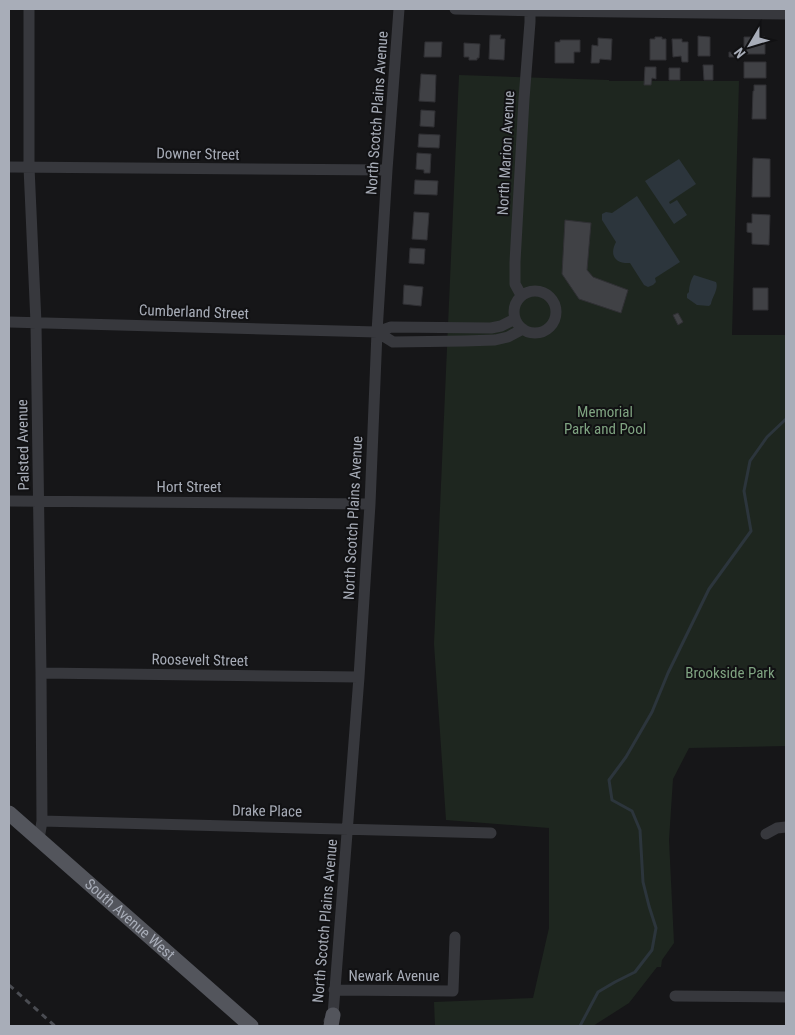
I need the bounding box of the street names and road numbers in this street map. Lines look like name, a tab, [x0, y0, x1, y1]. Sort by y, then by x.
street label: North Scotch Plains Avenue	[362, 30, 392, 196]
street label: North Marion Avenue	[494, 90, 518, 216]
street label: Downer Street	[156, 144, 240, 164]
street label: Cumberland Street	[139, 301, 249, 323]
street label: Palsted Avenue	[13, 399, 33, 491]
street label: North Scotch Plains Avenue	[340, 435, 366, 601]
street label: Hort Street	[157, 478, 221, 496]
street label: Roosevelt Street	[152, 650, 248, 670]
street label: Drake Place	[232, 801, 302, 821]
street label: North Scotch Plains Avenue	[309, 838, 341, 1004]
street label: South Avenue West	[81, 875, 179, 964]
street label: Newark Avenue	[348, 967, 440, 985]

